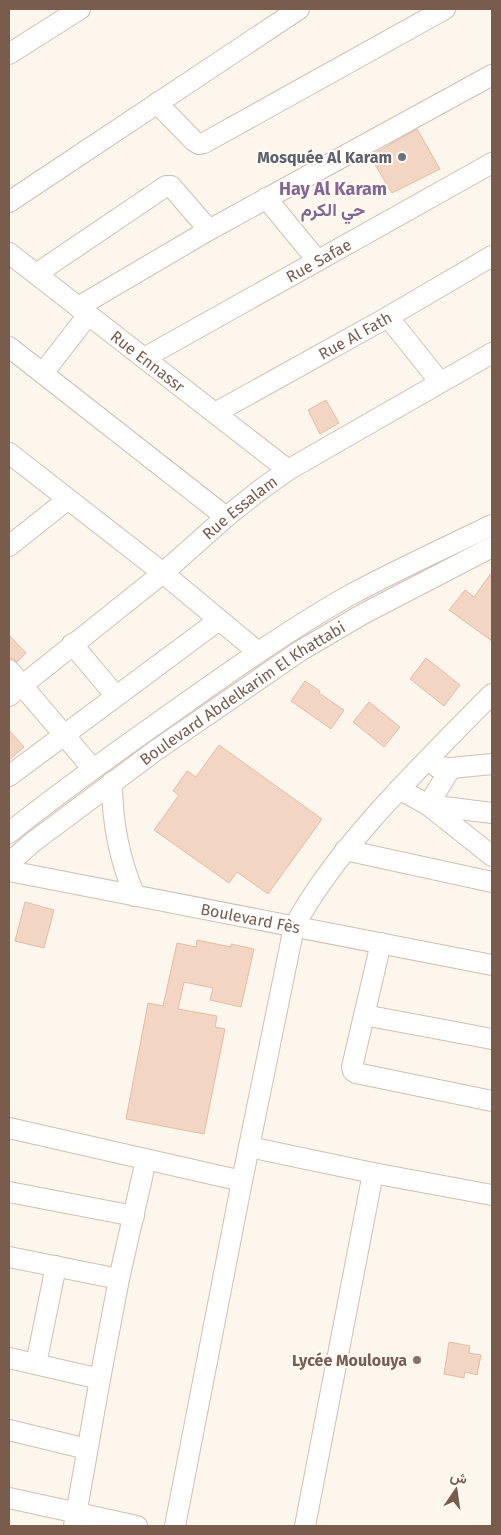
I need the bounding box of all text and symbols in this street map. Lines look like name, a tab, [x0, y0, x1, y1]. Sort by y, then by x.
place label: Mosquée Al Karam	[257, 148, 392, 167]
marker: Mosquée Al Karam	[396, 151, 408, 163]
district label: Hay Al Karam حي الكرم	[279, 178, 387, 225]
street label: Rue Safae	[282, 234, 354, 286]
street label: Rue Al Fath	[315, 307, 395, 363]
street label: Rue Ennassr	[107, 326, 189, 396]
street label: Rue Essalam	[198, 471, 281, 543]
street label: Boulevard Abdelkarim El Khattabi	[136, 617, 348, 769]
street label: Boulevard Fès	[199, 899, 302, 937]
place label: Lycée Moulouya	[292, 1351, 407, 1370]
marker: Lycée Moulouya	[411, 1354, 423, 1366]
north arrow	[431, 1465, 481, 1515]
text: ش	[449, 1468, 469, 1488]

